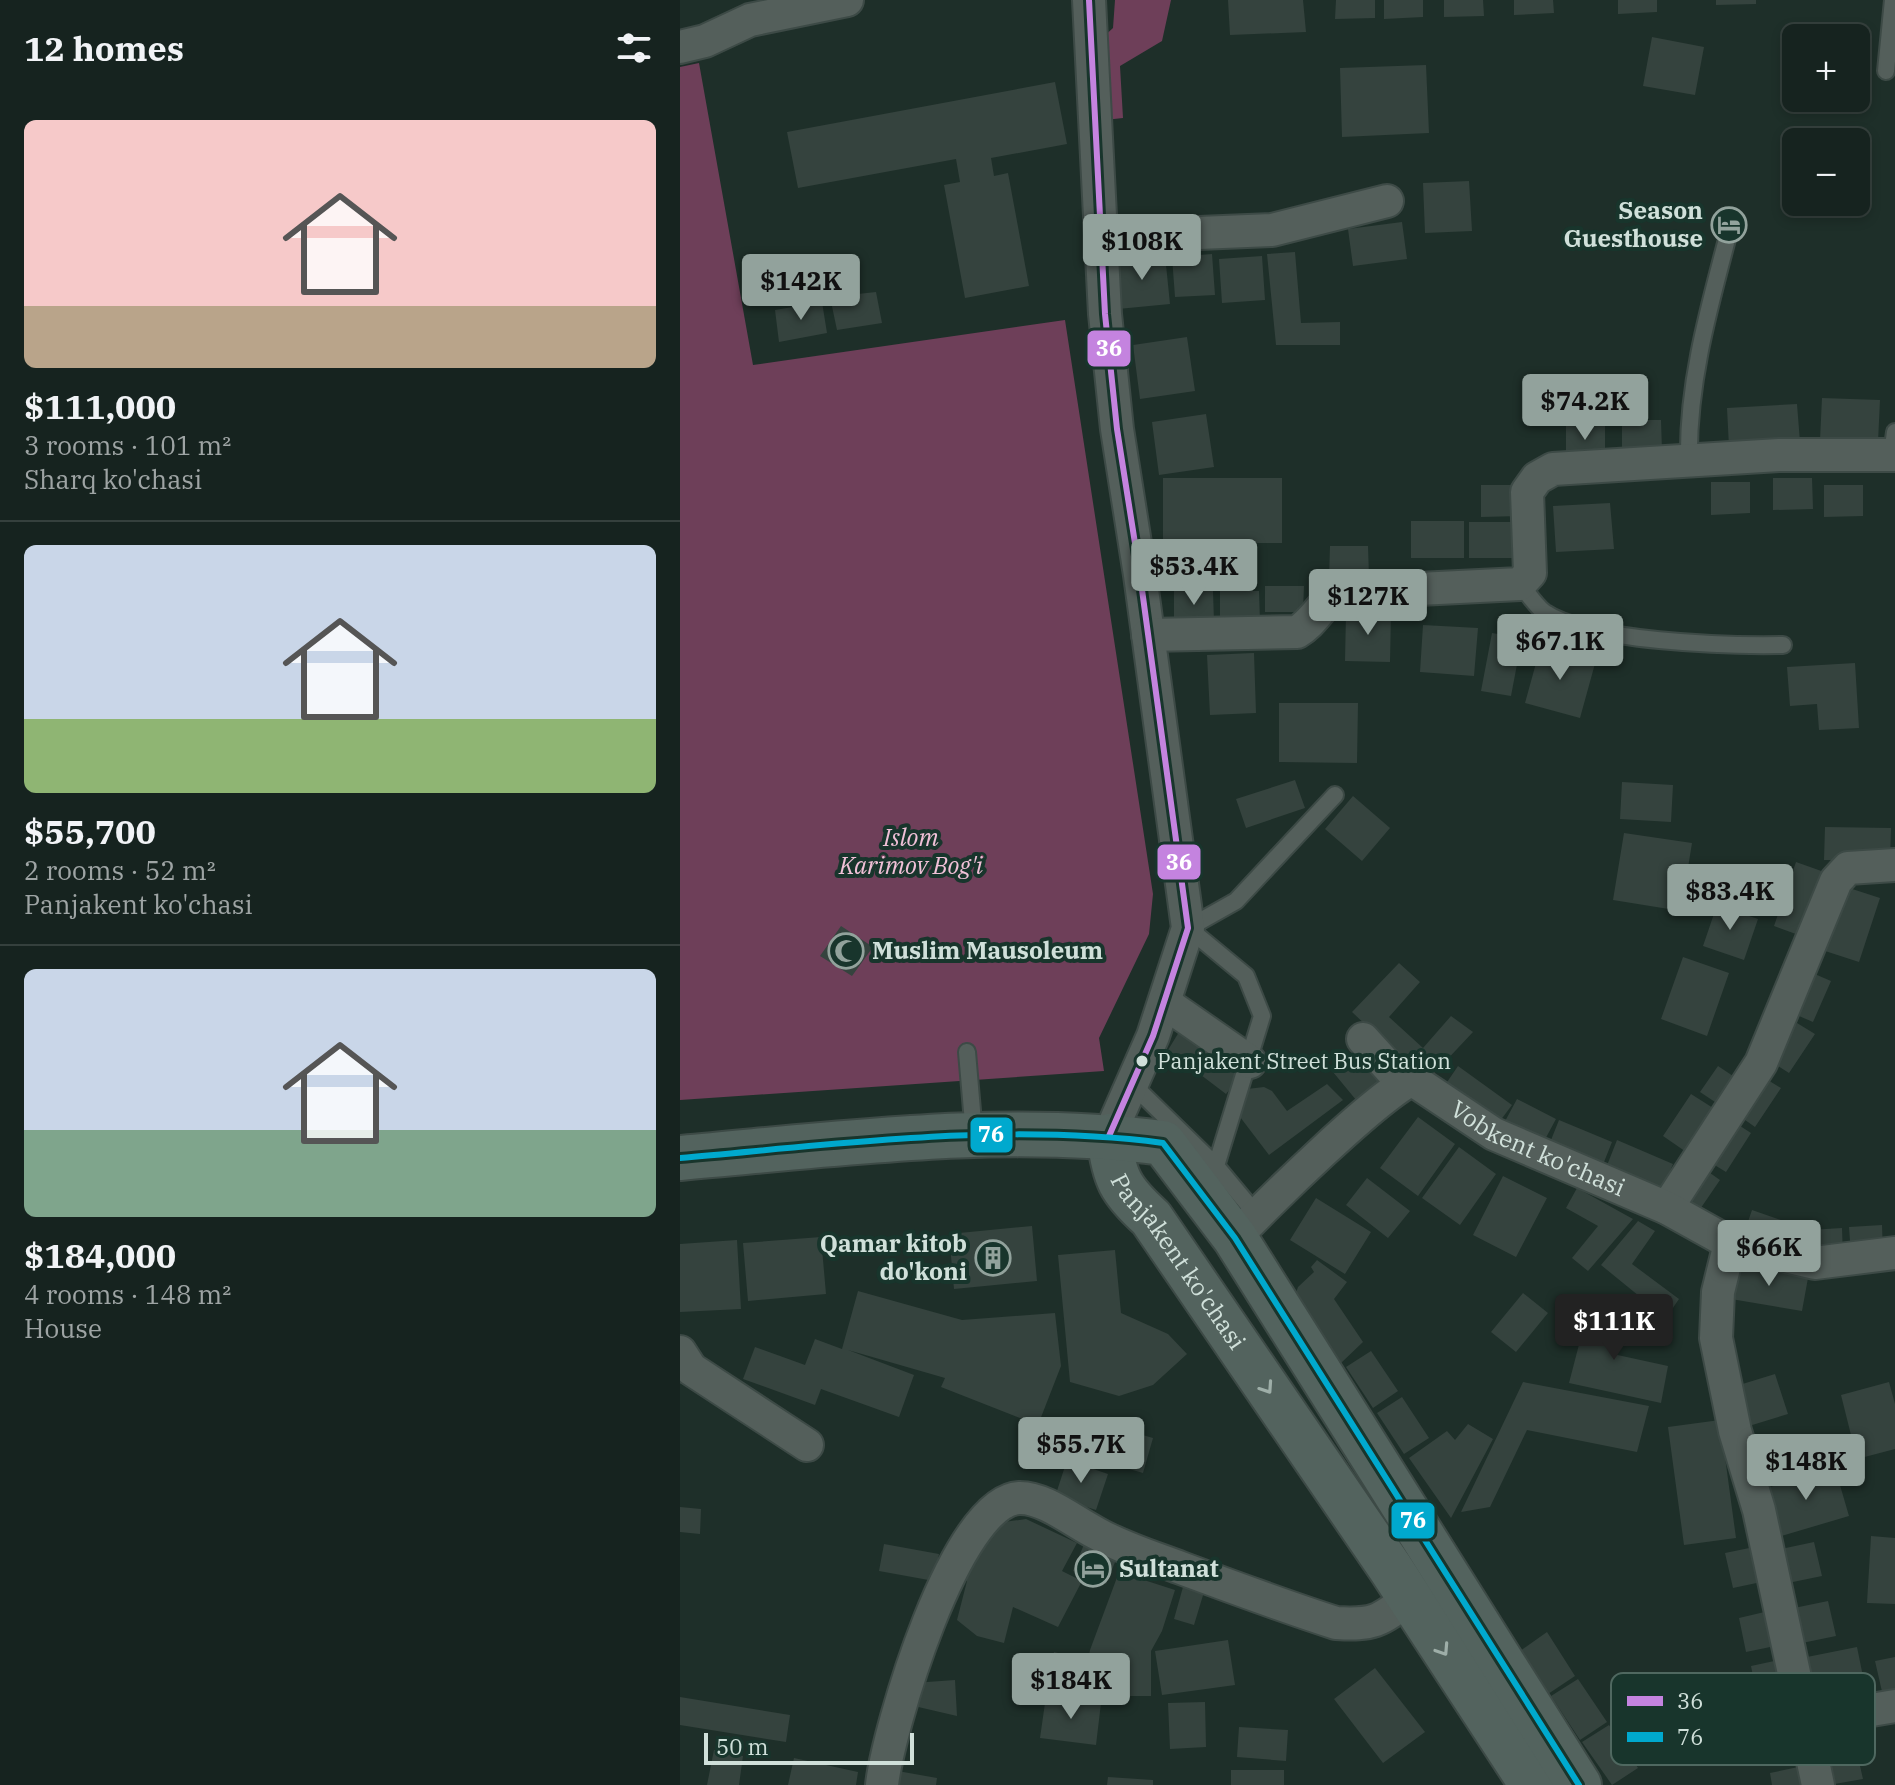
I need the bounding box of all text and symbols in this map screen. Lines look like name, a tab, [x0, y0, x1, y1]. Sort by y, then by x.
map controls	[1782, 24, 1870, 216]
button: +	[1782, 24, 1870, 112]
text: 12 homes	[24, 26, 184, 70]
icon: filters	[612, 26, 656, 70]
button: −	[1782, 128, 1870, 216]
icon: home	[268, 172, 412, 316]
place label: Season Guesthouse	[1563, 194, 1703, 254]
hotel icon: Season Guesthouse	[1710, 206, 1748, 244]
pin: $108K	[1086, 214, 1198, 282]
text: $108K	[1101, 223, 1183, 257]
pin: $142K	[745, 254, 857, 322]
text: $142K	[760, 263, 842, 297]
line badge: 36	[1086, 329, 1132, 368]
text: 36	[1096, 333, 1122, 362]
pin: $74.2K	[1520, 374, 1650, 442]
text: $74.2K	[1540, 383, 1630, 417]
text: $111,000	[24, 384, 176, 428]
text: 3 rooms · 101 m²	[24, 428, 231, 462]
text: Sharq ko'chasi	[24, 462, 202, 496]
pin: $53.4K	[1129, 539, 1259, 607]
text: $53.4K	[1149, 548, 1239, 582]
pin: $127K	[1312, 569, 1424, 637]
text: $127K	[1327, 578, 1409, 612]
icon: home	[268, 597, 412, 741]
pin: $67.1K	[1495, 614, 1625, 682]
text: $67.1K	[1515, 623, 1605, 657]
text: $55,700	[24, 809, 156, 853]
park label: Islom Karimov Bog'i	[838, 821, 984, 881]
line badge: 36	[1156, 843, 1202, 881]
text: 36	[1166, 847, 1192, 876]
text: 2 rooms · 52 m²	[24, 853, 216, 887]
pin: $83.4K	[1665, 864, 1795, 932]
text: $83.4K	[1685, 873, 1775, 907]
text: Panjakent ko'chasi	[24, 887, 253, 921]
mosque icon: Muslim Mausoleum	[827, 932, 865, 970]
place label: Muslim Mausoleum	[872, 934, 1103, 966]
icon: home	[268, 1021, 412, 1165]
place label: Panjakent Street Bus Station	[1157, 1046, 1451, 1075]
marker: Panjakent Street Bus Station	[1134, 1053, 1150, 1069]
street label: Vobkent ko'chasi	[1445, 1092, 1630, 1203]
line badge: 76	[969, 1116, 1014, 1154]
text: 76	[978, 1119, 1004, 1148]
street label: Panjakent ko'chasi	[1104, 1168, 1253, 1356]
pin: $66K	[1722, 1220, 1816, 1288]
place label: Qamar kitob do'koni	[820, 1227, 967, 1287]
text: $66K	[1736, 1229, 1802, 1263]
text: $184,000	[24, 1233, 176, 1277]
building icon: Qamar kitob do'koni	[974, 1239, 1012, 1277]
text: 4 rooms · 148 m²	[24, 1277, 231, 1311]
pin: $111K	[1558, 1294, 1670, 1362]
text: $111K	[1573, 1303, 1655, 1337]
text: House	[24, 1311, 102, 1345]
one-way arrow	[1257, 1379, 1272, 1394]
pin: $55.7K	[1016, 1417, 1146, 1485]
text: $55.7K	[1036, 1426, 1126, 1460]
pin: $148K	[1750, 1434, 1862, 1502]
text: $148K	[1765, 1443, 1847, 1477]
line badge: 76	[1390, 1501, 1436, 1540]
text: 76	[1400, 1505, 1426, 1534]
hotel icon: Sultanat	[1074, 1550, 1112, 1588]
place label: Sultanat	[1119, 1552, 1219, 1584]
one-way arrow	[1433, 1642, 1448, 1656]
pin: $184K	[1015, 1653, 1127, 1721]
text: $184K	[1030, 1662, 1112, 1696]
legend	[1611, 1673, 1875, 1765]
text: 36	[1677, 1686, 1703, 1715]
text: 76	[1677, 1722, 1703, 1751]
scale bar	[704, 1729, 914, 1765]
text: 50 m	[716, 1732, 768, 1761]

